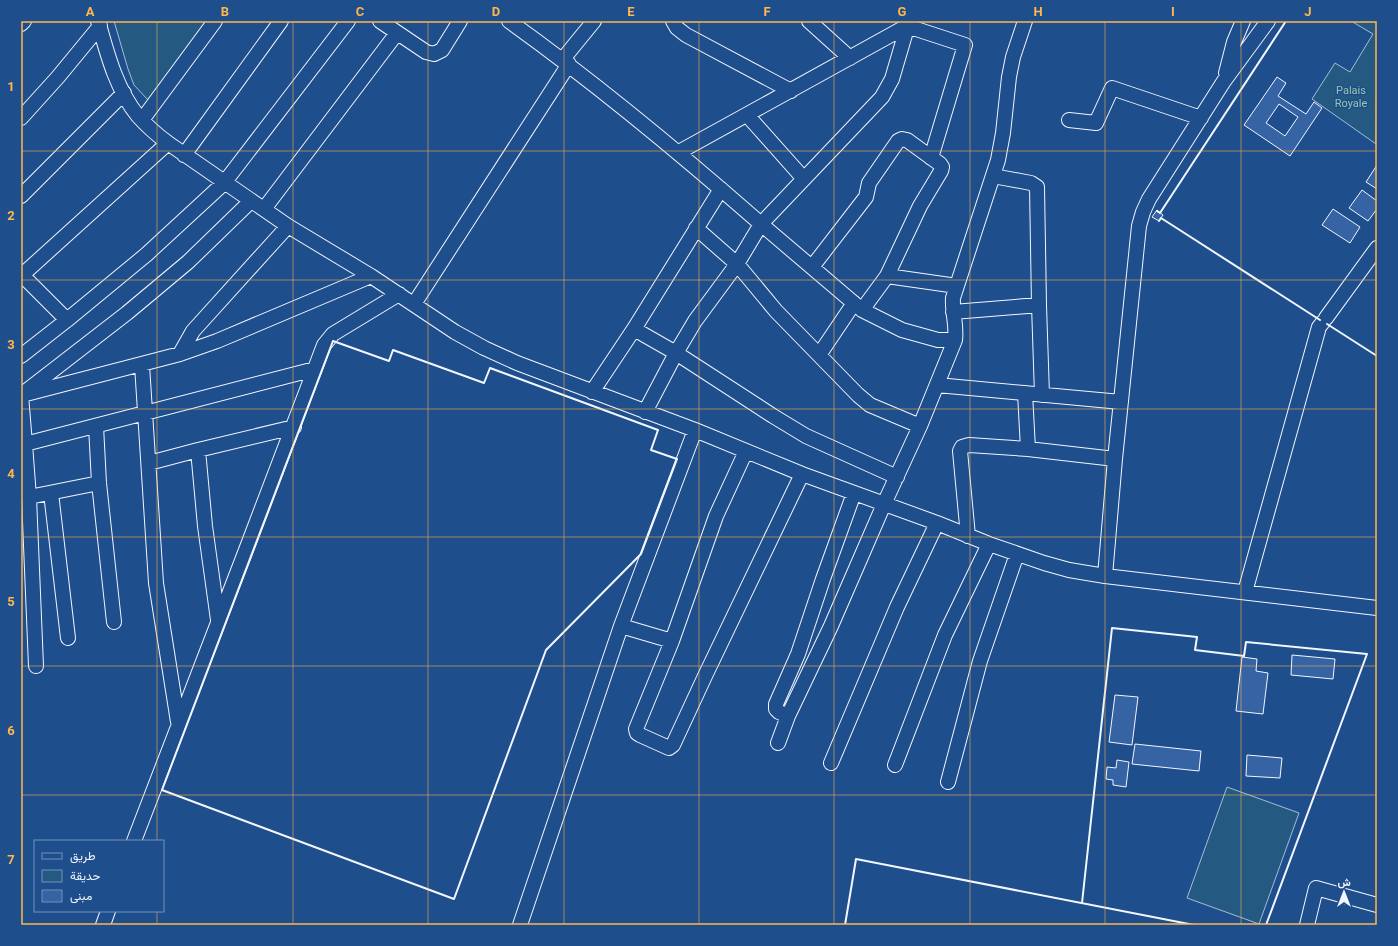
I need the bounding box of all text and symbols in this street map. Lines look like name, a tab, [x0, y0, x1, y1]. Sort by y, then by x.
text: A	[86, 4, 95, 19]
text: B	[221, 4, 229, 19]
text: C	[356, 4, 365, 19]
text: D	[492, 4, 500, 19]
text: E	[627, 4, 635, 19]
text: F	[763, 4, 771, 19]
text: G	[898, 4, 907, 19]
text: H	[1033, 4, 1043, 19]
text: I	[1171, 4, 1175, 19]
text: J	[1304, 4, 1312, 19]
text: 1	[7, 79, 15, 94]
park label: Palais Royale	[1335, 84, 1367, 110]
text: 2	[7, 208, 15, 223]
text: 3	[7, 337, 15, 352]
text: 4	[7, 466, 15, 481]
text: 5	[7, 594, 15, 609]
text: 6	[7, 723, 15, 738]
legend	[34, 840, 164, 912]
text: طريق	[70, 849, 96, 864]
text: 7	[7, 852, 15, 867]
text: حديقة	[70, 869, 100, 883]
north arrow	[1324, 872, 1364, 912]
text: ش	[1337, 876, 1351, 889]
text: مبنى	[70, 889, 92, 904]

